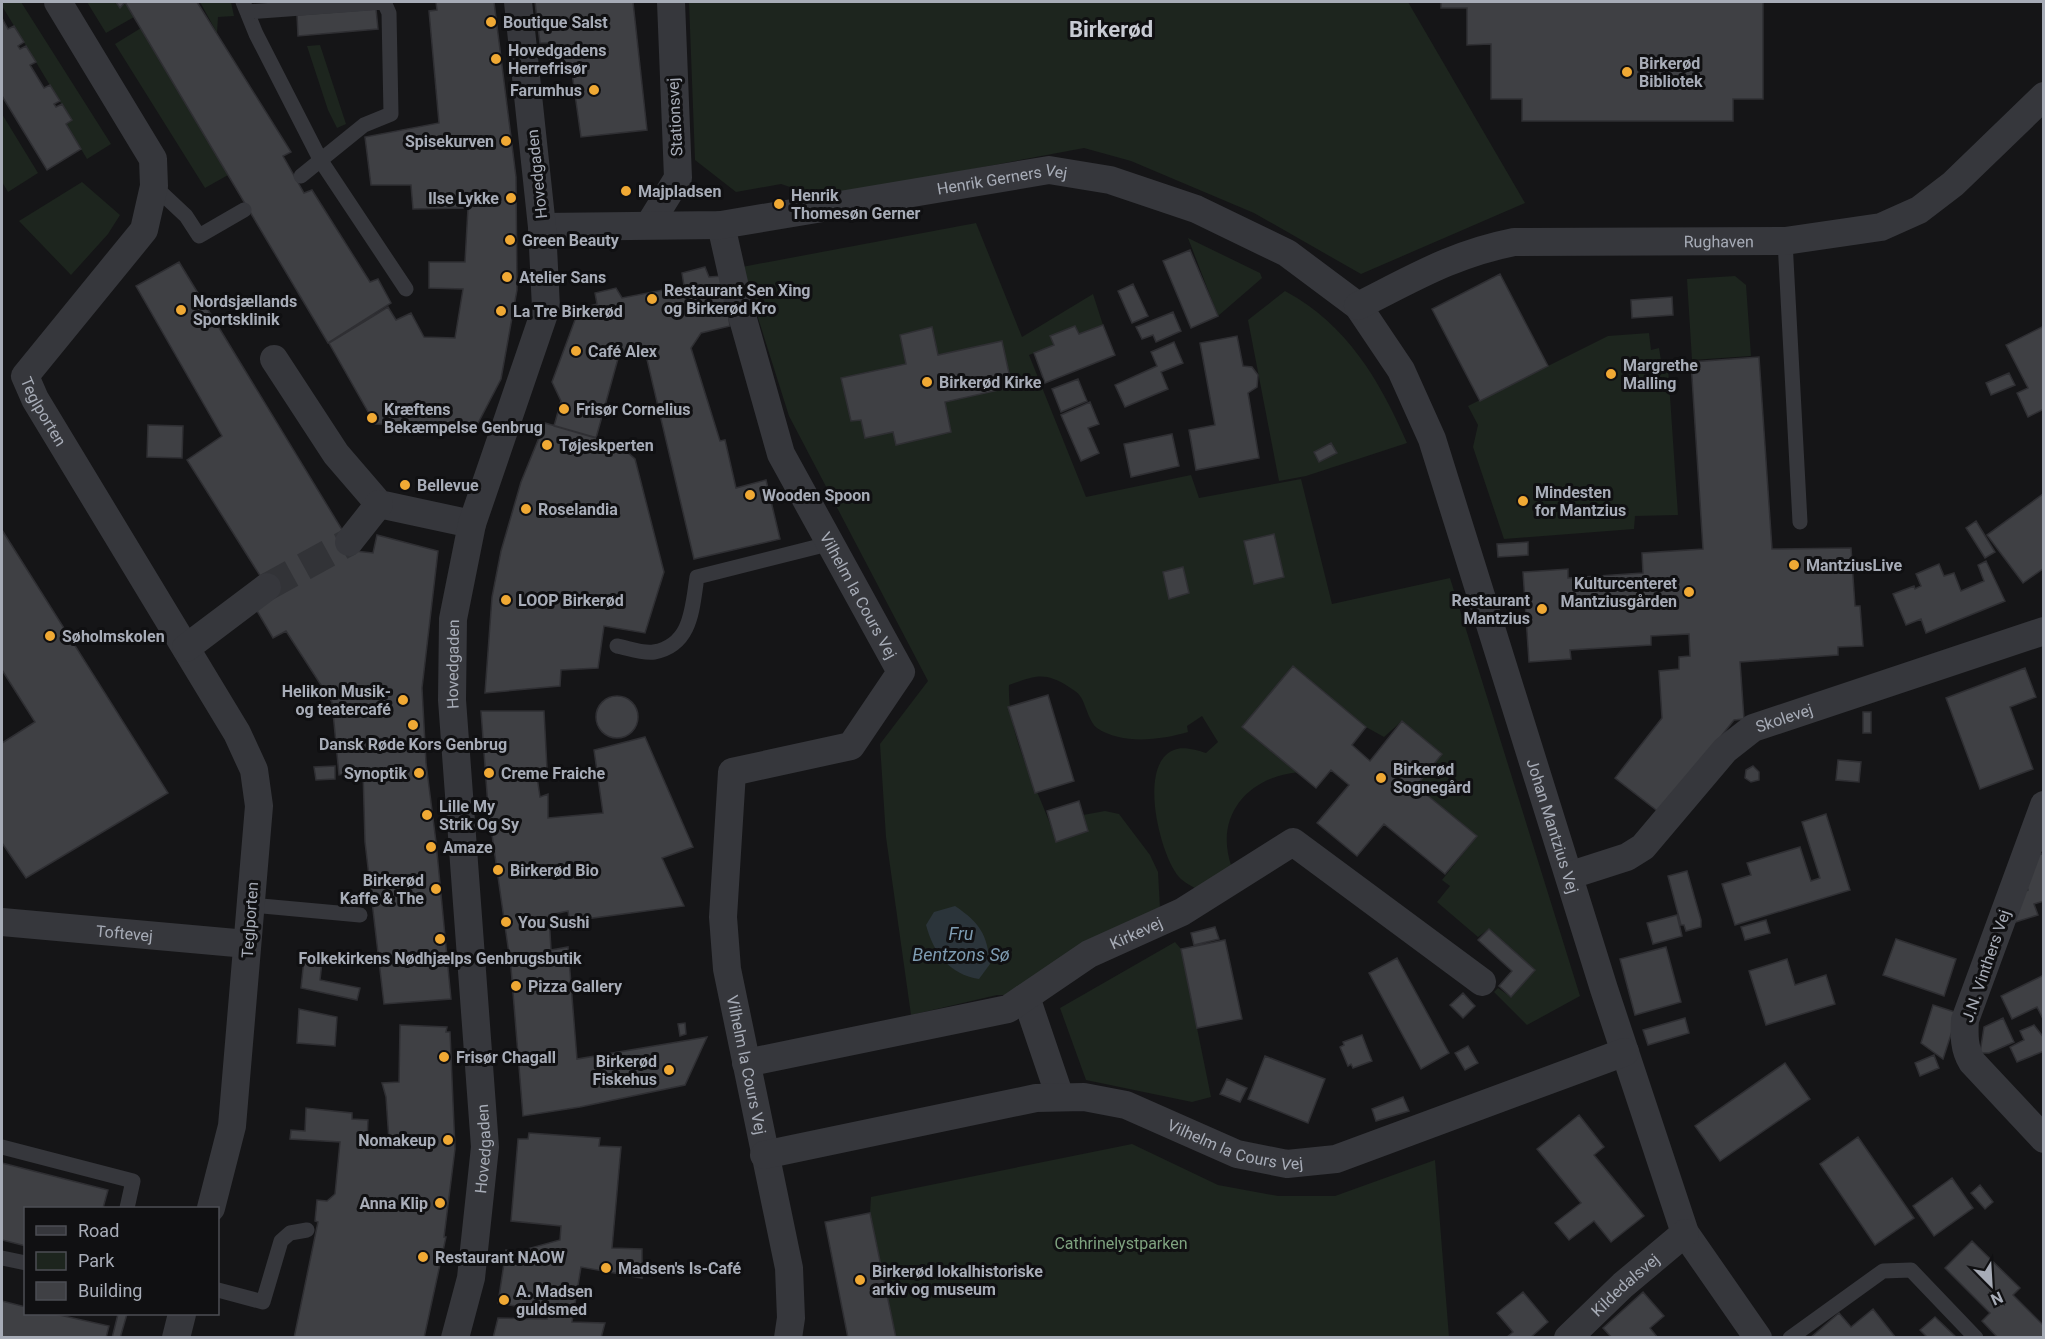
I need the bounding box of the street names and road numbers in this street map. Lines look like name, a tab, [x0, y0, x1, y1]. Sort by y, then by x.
street label: Stationsvej	[663, 77, 687, 157]
street label: Hovedgaden	[523, 128, 551, 220]
street label: Henrik Gerners Vej	[935, 160, 1069, 198]
street label: Rughaven	[1684, 232, 1754, 251]
street label: Teglporten	[17, 374, 71, 449]
street label: Vilhelm la Cours Vej	[816, 528, 901, 662]
street label: Hovedgaden	[442, 619, 462, 710]
street label: Skolevej	[1753, 699, 1815, 736]
street label: Johan Mantzius Vej	[1523, 756, 1583, 896]
street label: Teglporten	[238, 881, 262, 959]
street label: J.N. Vinthers Vej	[1958, 907, 2014, 1025]
street label: Kirkevej	[1107, 913, 1165, 953]
street label: Toftevej	[95, 921, 154, 945]
street label: Vilhelm la Cours Vej	[723, 993, 771, 1136]
street label: Hovedgaden	[471, 1103, 495, 1194]
street label: Vilhelm la Cours Vej	[1165, 1115, 1304, 1174]
street label: Kildedalsvej	[1587, 1249, 1663, 1320]

